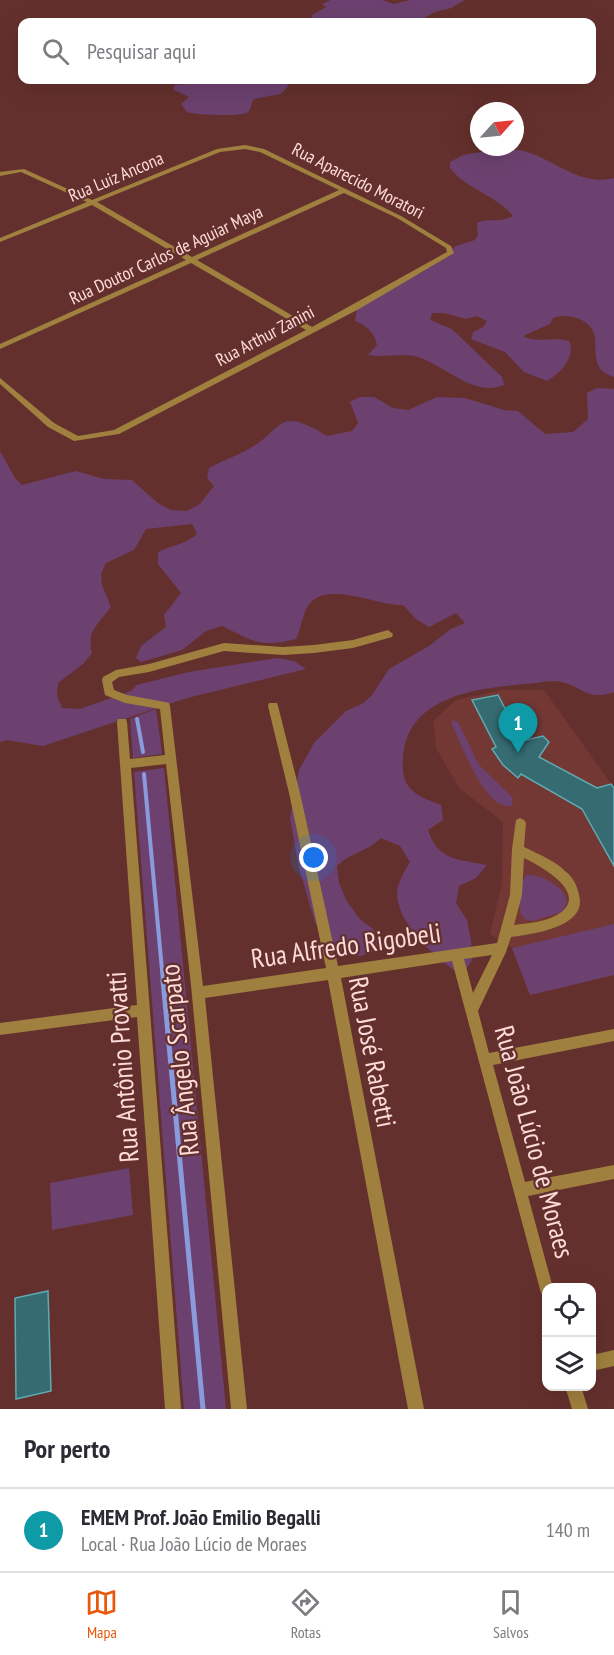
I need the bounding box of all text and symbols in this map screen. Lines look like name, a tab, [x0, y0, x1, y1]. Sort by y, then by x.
search box	[18, 18, 596, 84]
icon: search	[39, 35, 72, 68]
text: Pesquisar aqui	[87, 37, 196, 65]
north arrow	[470, 102, 524, 156]
street label: Rua Aparecido Moratori	[288, 137, 428, 224]
street label: Rua Luiz Ancona	[65, 146, 167, 207]
street label: Rua Doutor Carlos de Aguiar Maya	[65, 200, 266, 310]
street label: Rua Arthur Zanini	[211, 300, 318, 371]
pin: 1	[498, 704, 538, 753]
your location	[299, 843, 328, 872]
street label: Rua Alfredo Rigobeli	[249, 915, 443, 975]
street label: Rua Ângelo Scarpato	[152, 963, 206, 1158]
street label: Rua Antônio Provatti	[98, 970, 146, 1164]
street label: Rua José Rabetti	[342, 974, 404, 1130]
street label: Rua João Lúcio de Moraes	[488, 1022, 582, 1262]
map controls	[542, 1283, 596, 1391]
button: locate	[542, 1283, 596, 1337]
button: layers	[542, 1337, 596, 1391]
text: Por perto	[24, 1432, 110, 1465]
text: EMEM Prof. João Emilio Begalli	[81, 1503, 321, 1531]
text: 1	[39, 1517, 48, 1543]
text: 140 m	[546, 1517, 590, 1543]
text: Local · Rua João Lúcio de Moraes	[81, 1531, 307, 1557]
tab: Mapa	[85, 1586, 118, 1642]
tab: Rotas	[289, 1586, 322, 1642]
tab: Salvos	[493, 1586, 529, 1642]

